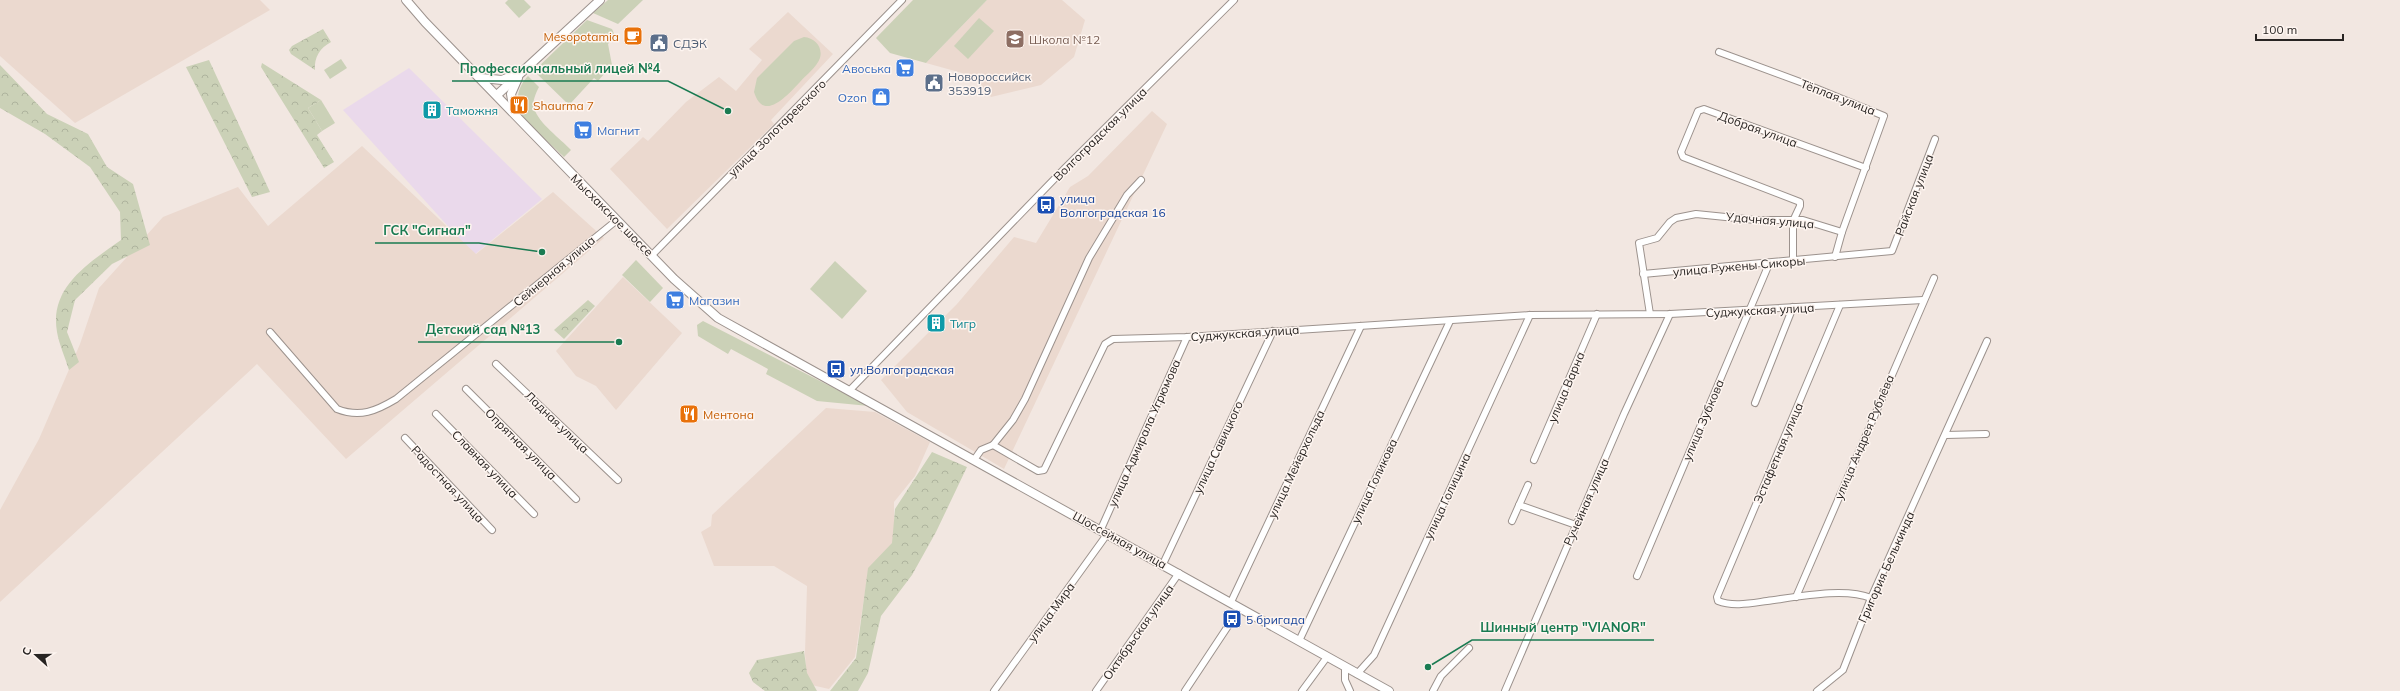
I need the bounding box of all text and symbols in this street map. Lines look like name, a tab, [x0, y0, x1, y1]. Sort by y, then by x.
scale bar	[2256, 16, 2343, 42]
text: 100 m	[2262, 22, 2297, 37]
cafe icon: Mesopotamia	[622, 25, 644, 47]
school or university icon: Школа №12	[1004, 28, 1026, 50]
place label: Mesopotamia	[543, 29, 619, 44]
public building icon: СДЭК	[648, 32, 670, 54]
place label: Школа №12	[1029, 32, 1100, 47]
place label: СДЭК	[673, 36, 707, 51]
callout: Профессиональный лицей №4	[452, 56, 668, 81]
supermarket icon: Авоська	[894, 57, 916, 79]
text: Профессиональный лицей №4	[460, 60, 661, 76]
place label: Авоська	[842, 61, 891, 76]
place label: Новороссийск 353919	[948, 69, 1032, 98]
public building icon: Новороссийск 353919	[923, 72, 945, 94]
street label: улица Золотаревского	[725, 76, 829, 180]
street label: Тёплая улица	[1798, 76, 1878, 118]
street label: Волгоградская улица	[1050, 84, 1150, 184]
shop icon: Ozon	[870, 86, 892, 108]
place label: Ozon	[838, 90, 867, 105]
restaurant icon: Shaurma 7	[508, 94, 530, 116]
place label: Shaurma 7	[533, 98, 594, 113]
building icon: Таможня	[421, 99, 443, 121]
place label: Таможня	[446, 103, 498, 118]
street label: Добрая улица	[1716, 108, 1800, 150]
supermarket icon: Магнит	[572, 119, 594, 141]
place label: Магнит	[597, 123, 640, 138]
street label: Райская улица	[1891, 152, 1937, 238]
street label: Мысхакское шоссе	[568, 171, 657, 260]
place label: улица Волгоградская 16	[1060, 191, 1166, 220]
bus stop icon: улица Волгоградская 16	[1035, 194, 1057, 216]
street label: Удачная улица	[1724, 209, 1815, 231]
callout: ГСК "Сигнал"	[375, 218, 479, 243]
text: ГСК "Сигнал"	[383, 222, 471, 238]
street label: Сейнерная улица	[510, 232, 598, 310]
street label: улица Ружены Сикоры	[1672, 253, 1806, 279]
supermarket icon: Магазин	[664, 289, 686, 311]
place label: Магазин	[689, 293, 740, 308]
street label: Суджукская улица	[1705, 300, 1815, 320]
building icon: Тигр	[925, 312, 947, 334]
place label: Тигр	[950, 316, 976, 331]
callout: Детский сад №13	[418, 317, 548, 342]
text: Детский сад №13	[426, 321, 541, 337]
street label: Суджукская улица	[1190, 322, 1300, 344]
street label: улица Варна	[1544, 349, 1588, 425]
street label: улица Адмирала Угрюмова	[1105, 357, 1183, 509]
bus stop icon: ул.Волгоградская	[825, 358, 847, 380]
place label: ул.Волгоградская	[850, 362, 954, 377]
street label: улица Андрея Рублёва	[1831, 372, 1897, 502]
street label: улица Зубкова	[1679, 377, 1727, 463]
street label: Ладная улица	[522, 388, 592, 456]
street label: улица Савицкого	[1190, 398, 1246, 496]
street label: Эстафетная улица	[1750, 400, 1806, 506]
restaurant icon: Ментона	[678, 403, 700, 425]
street label: Опрятная улица	[482, 405, 560, 483]
place label: Ментона	[703, 407, 754, 422]
street label: улица Мейерхольда	[1264, 408, 1328, 520]
street label: Славная улица	[449, 427, 521, 501]
street label: улица Голикова	[1348, 436, 1400, 526]
street label: Радостная улица	[408, 442, 488, 526]
street label: улица Голицина	[1420, 451, 1474, 541]
street label: Ручейная улица	[1560, 456, 1612, 548]
street label: Шоссейная улица	[1070, 508, 1170, 572]
street label: Григория Белькинда	[1855, 509, 1917, 625]
street label: улица Мира	[1024, 579, 1078, 645]
street label: Октябрьская улица	[1099, 581, 1177, 683]
bus stop icon: 5 бригада	[1221, 608, 1243, 630]
place label: 5 бригада	[1246, 612, 1305, 627]
callout: Шинный центр "VIANOR"	[1472, 615, 1654, 640]
text: Шинный центр "VIANOR"	[1480, 619, 1646, 635]
north arrow	[16, 635, 56, 675]
text: С	[19, 645, 35, 657]

